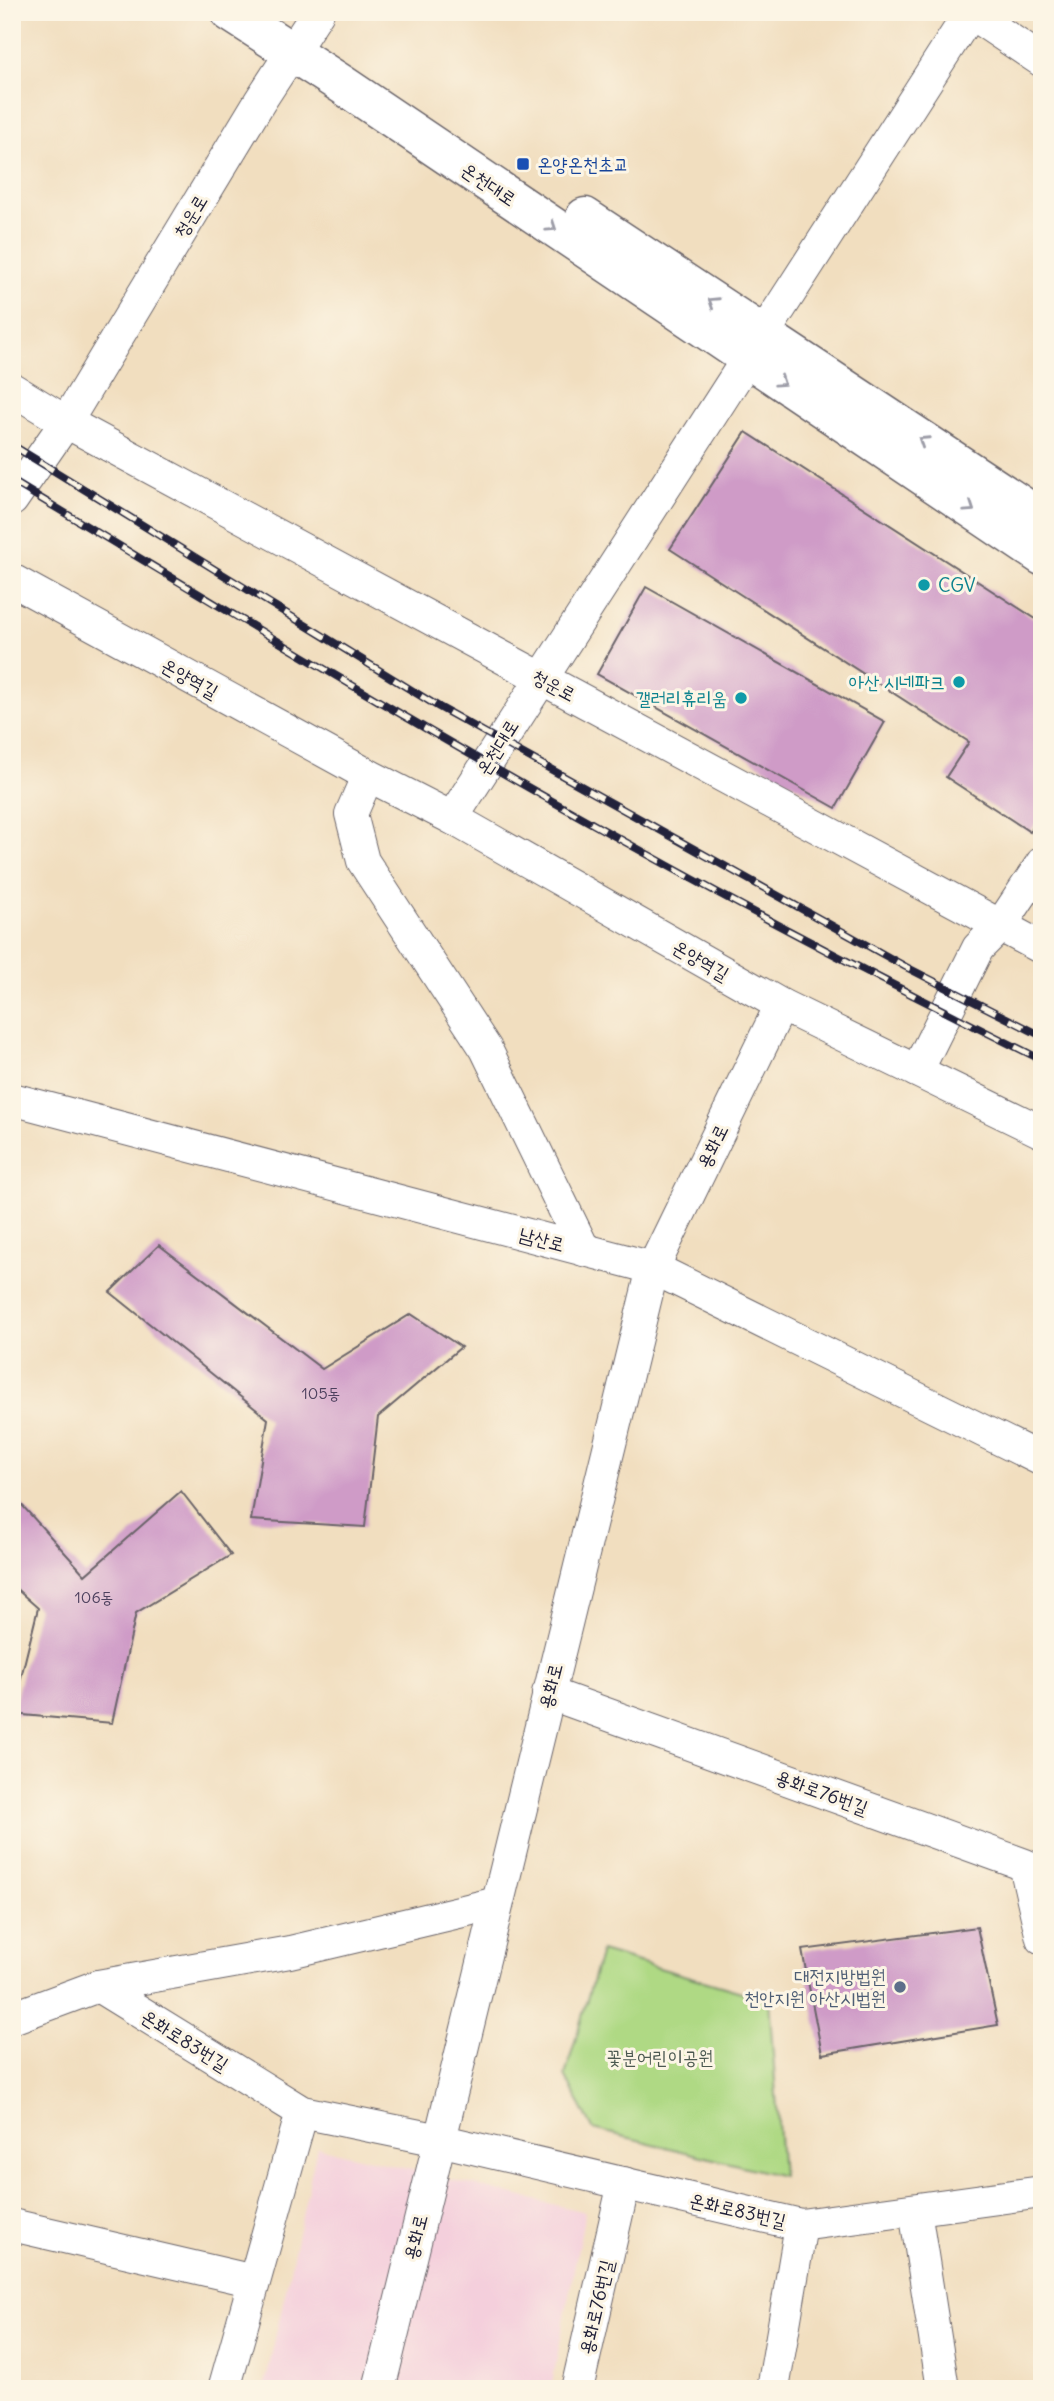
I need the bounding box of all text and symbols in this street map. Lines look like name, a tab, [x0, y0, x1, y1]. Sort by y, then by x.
place label: 온양온천초교	[537, 152, 629, 176]
marker: 온양온천초교	[515, 156, 531, 172]
street label: 온천대로	[457, 157, 521, 211]
street label: 청운로	[168, 190, 212, 242]
one-way arrow	[544, 219, 557, 231]
one-way arrow	[708, 298, 721, 310]
one-way arrow	[773, 374, 786, 386]
one-way arrow	[918, 436, 931, 449]
one-way arrow	[963, 500, 976, 513]
place label: CGV	[938, 573, 976, 597]
marker: CGV	[916, 577, 932, 593]
street label: 온양역길	[157, 653, 223, 703]
street label: 청운로	[528, 664, 580, 706]
place label: 아산 시네파크	[849, 670, 945, 694]
marker: 아산 시네파크	[951, 674, 967, 690]
place label: 갤러리휴리움	[635, 686, 727, 710]
marker: 갤러리휴리움	[733, 690, 749, 706]
street label: 온천대로	[471, 715, 523, 779]
street label: 온양역길	[669, 934, 733, 986]
street label: 용화로	[691, 1120, 733, 1172]
street label: 남산로	[517, 1221, 567, 1257]
house number: 105동	[302, 1383, 340, 1403]
house number: 106동	[75, 1587, 114, 1607]
street label: 용화로	[533, 1661, 567, 1711]
street label: 용화로76번길	[773, 1764, 871, 1820]
place label: 대전지방법원 천안지원 아산시법원	[744, 1964, 886, 2010]
marker: 대전지방법원 천안지원 아산시법원	[892, 1979, 908, 1995]
street label: 온화로83번길	[137, 2004, 233, 2076]
park label: 꽃분어린이공원	[606, 2045, 714, 2069]
street label: 온화로83번길	[687, 2187, 789, 2233]
street label: 용화로	[398, 2212, 432, 2262]
street label: 용화로76번길	[573, 2257, 619, 2357]

